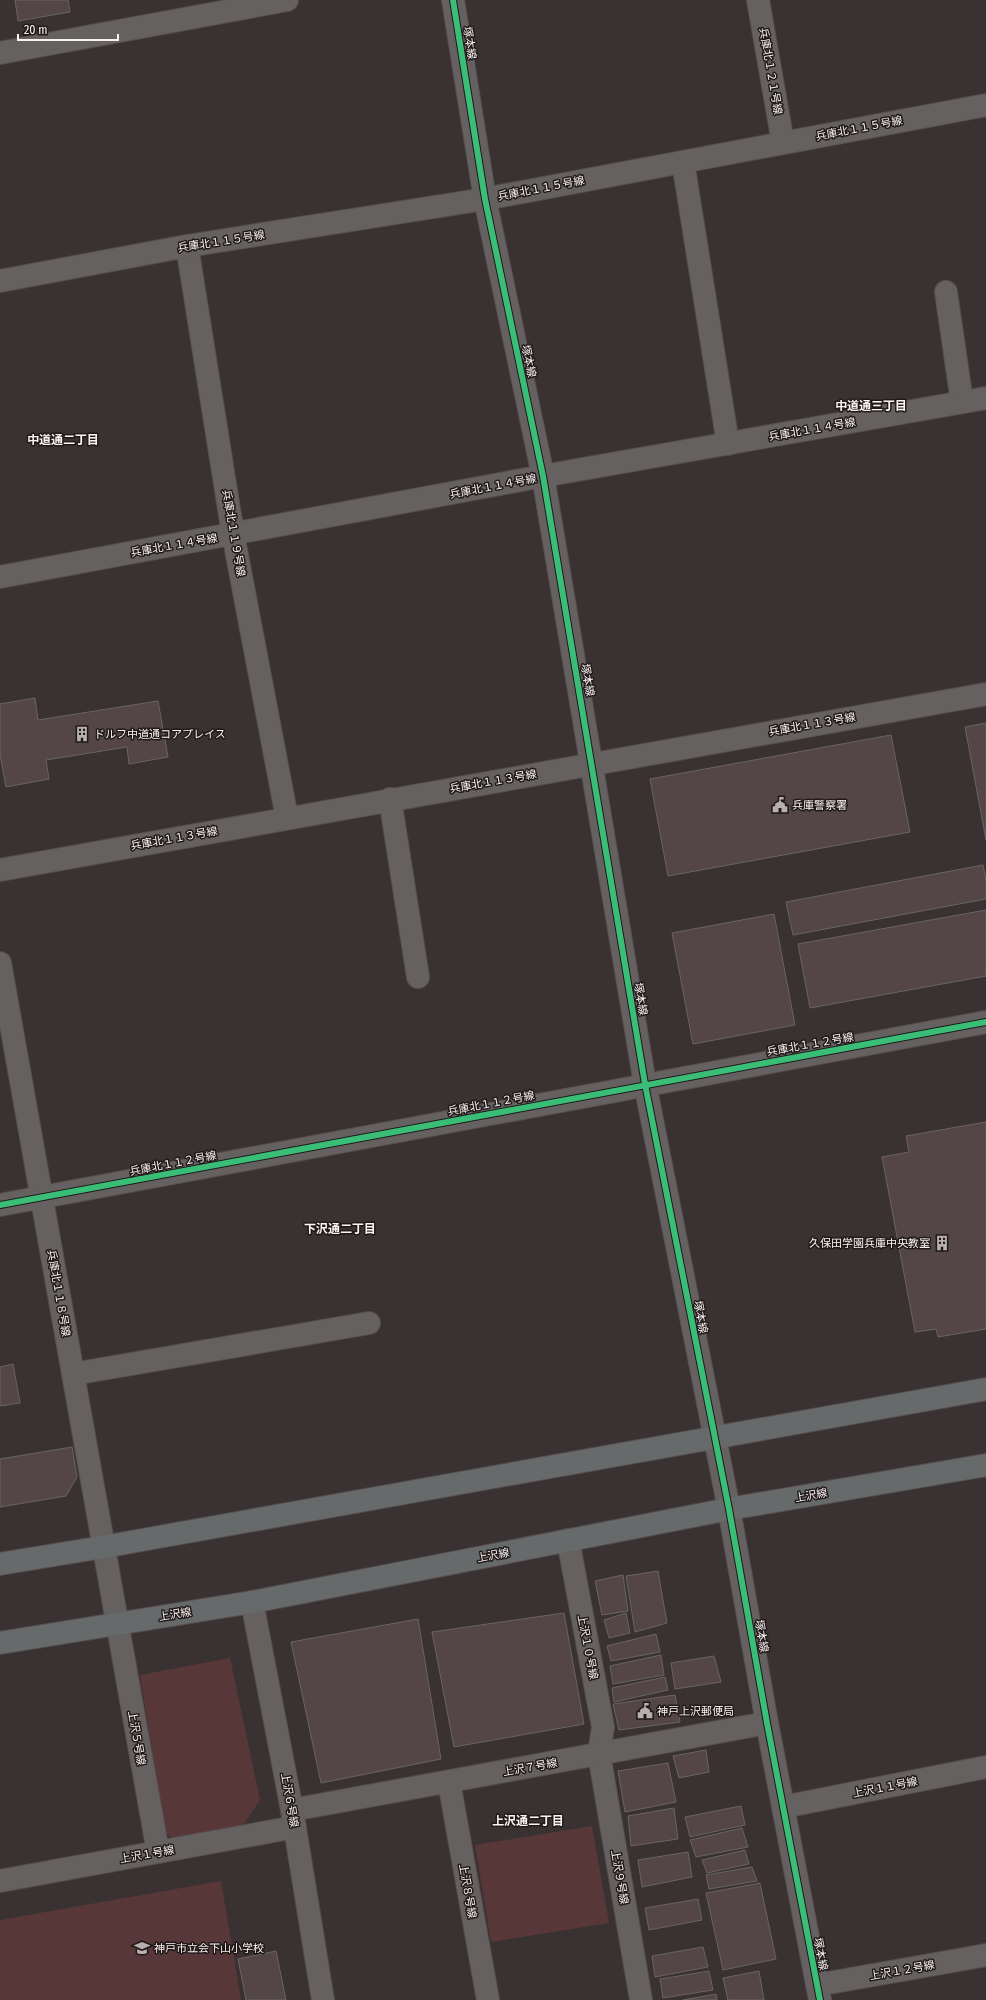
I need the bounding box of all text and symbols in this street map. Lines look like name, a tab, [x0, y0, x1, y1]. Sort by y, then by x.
scale bar	[18, 16, 118, 42]
text: 20 m	[24, 23, 48, 37]
street label: 塚本線	[461, 26, 479, 60]
street label: 兵庫北１２１号線	[756, 27, 785, 116]
street label: 兵庫北１１５号線	[815, 114, 904, 143]
street label: 兵庫北１１５号線	[497, 174, 586, 203]
street label: 兵庫北１１５号線	[177, 228, 266, 255]
street label: 塚本線	[519, 344, 538, 379]
district label: 中道通三丁目	[835, 399, 907, 413]
street label: 兵庫北１１４号線	[768, 415, 857, 444]
district label: 中道通二丁目	[27, 433, 99, 447]
street label: 兵庫北１１４号線	[449, 472, 538, 501]
street label: 兵庫北１１９号線	[219, 489, 248, 578]
street label: 兵庫北１１４号線	[130, 531, 219, 560]
street label: 塚本線	[578, 663, 597, 697]
street label: 兵庫北１１３号線	[768, 710, 857, 739]
building icon: ドルフ中道通コアプレイス	[73, 725, 91, 743]
place label: ドルフ中道通コアプレイス	[94, 728, 226, 741]
street label: 兵庫北１１３号線	[449, 767, 538, 796]
public building icon: 兵庫警察署	[771, 796, 789, 814]
place label: 兵庫警察署	[792, 799, 847, 812]
street label: 兵庫北１１３号線	[130, 824, 219, 853]
street label: 塚本線	[631, 982, 650, 1016]
street label: 兵庫北１１２号線	[766, 1030, 855, 1059]
street label: 兵庫北１１２号線	[447, 1089, 536, 1118]
street label: 兵庫北１１２号線	[129, 1149, 218, 1178]
district label: 下沢通二丁目	[304, 1222, 376, 1236]
building icon: 久保田学園兵庫中央教室	[933, 1234, 951, 1252]
place label: 久保田学園兵庫中央教室	[809, 1237, 930, 1250]
street label: 兵庫北１１８号線	[44, 1249, 73, 1338]
street label: 塚本線	[691, 1300, 710, 1335]
street label: 上沢線	[794, 1486, 828, 1505]
street label: 上沢線	[476, 1546, 511, 1565]
street label: 上沢線	[158, 1605, 192, 1623]
street label: 上沢１０号線	[575, 1613, 600, 1681]
street label: 塚本線	[752, 1619, 771, 1653]
public building icon: 神戸上沢郵便局	[636, 1702, 654, 1720]
place label: 神戸上沢郵便局	[657, 1705, 734, 1718]
street label: 上沢５号線	[125, 1710, 148, 1766]
street label: 上沢７号線	[502, 1756, 558, 1779]
street label: 上沢６号線	[278, 1772, 301, 1828]
street label: 上沢１１号線	[851, 1775, 919, 1800]
district label: 上沢通二丁目	[492, 1814, 564, 1828]
street label: 上沢１号線	[119, 1843, 175, 1866]
street label: 上沢９号線	[608, 1849, 631, 1905]
street label: 上沢８号線	[456, 1863, 479, 1919]
street label: 塚本線	[811, 1937, 830, 1972]
school or university icon: 神戸市立会下山小学校	[133, 1939, 151, 1957]
place label: 神戸市立会下山小学校	[154, 1942, 264, 1955]
street label: 上沢１２号線	[868, 1958, 936, 1983]

